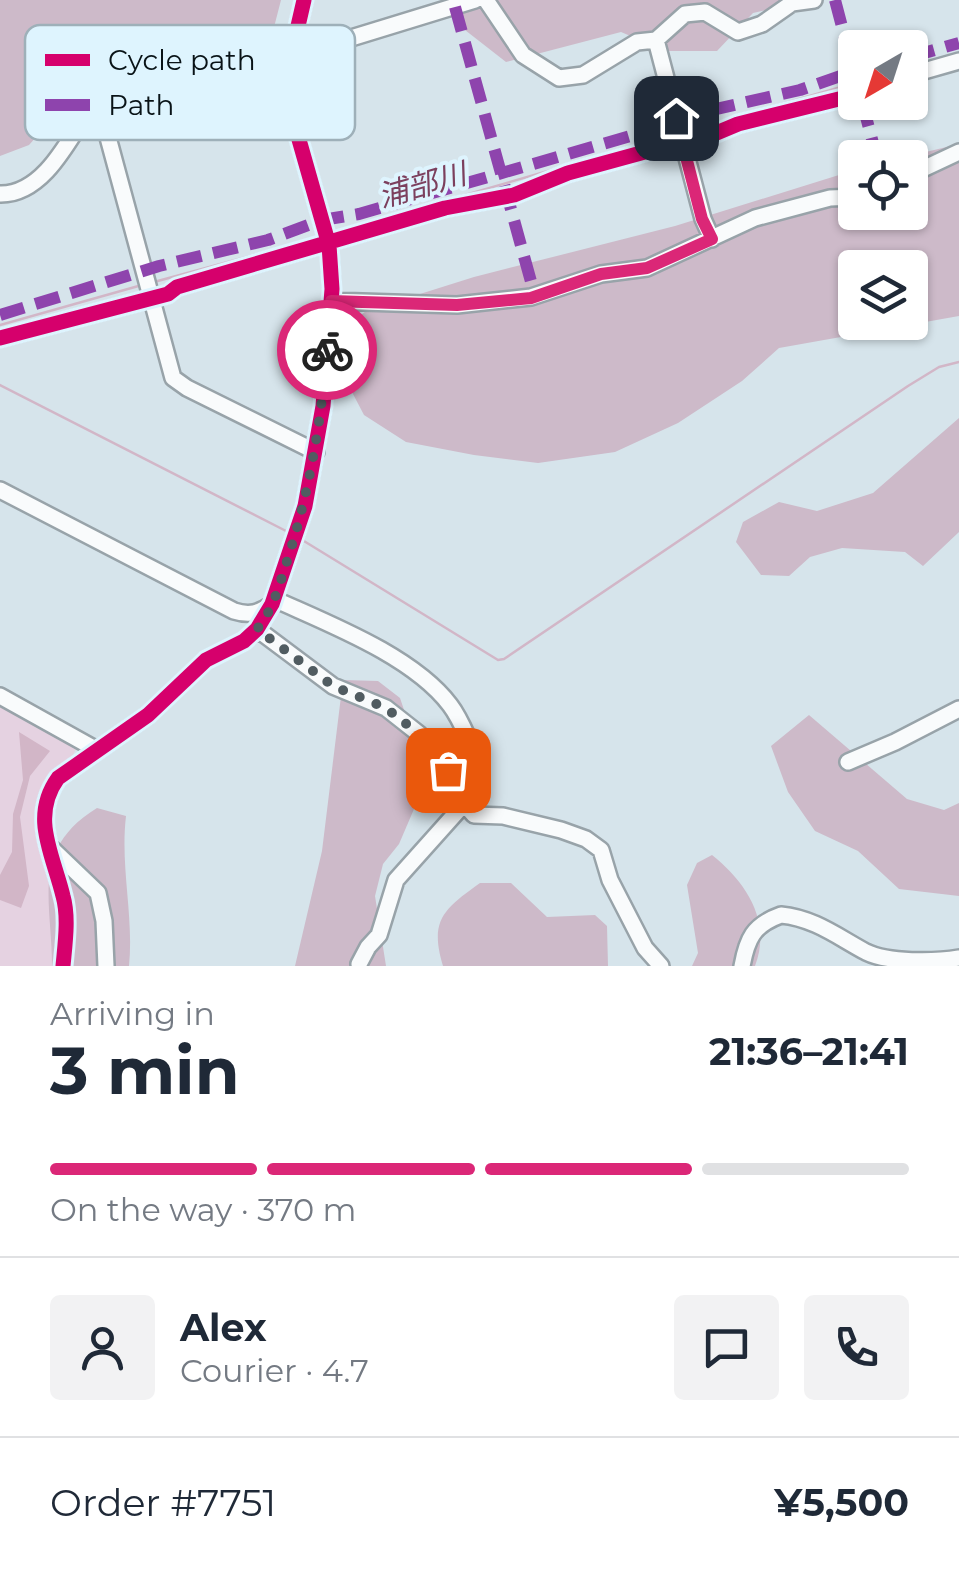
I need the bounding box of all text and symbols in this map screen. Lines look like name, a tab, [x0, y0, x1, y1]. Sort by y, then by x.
legend	[25, 25, 355, 140]
north arrow	[838, 30, 928, 120]
map controls	[838, 30, 928, 340]
text: Cycle path	[108, 43, 256, 77]
pin	[634, 76, 719, 161]
text: Path	[108, 88, 175, 122]
icon: home	[649, 91, 704, 146]
button: locate	[838, 140, 928, 230]
water label: 浦部川	[374, 154, 473, 215]
button: layers	[838, 250, 928, 340]
courier	[277, 300, 377, 400]
icon: bike	[300, 323, 355, 378]
pin	[406, 728, 491, 813]
icon: bag	[421, 743, 476, 798]
text: Arriving in	[50, 994, 215, 1033]
text: 21:36–21:41	[709, 1028, 909, 1075]
text: 3 min	[50, 1031, 240, 1110]
text: On the way · 370 m	[50, 1190, 357, 1229]
button: person	[50, 1295, 155, 1400]
button: chat	[674, 1295, 779, 1400]
button: phone	[804, 1295, 909, 1400]
text: Alex	[180, 1304, 267, 1351]
text: Courier · 4.7	[180, 1351, 369, 1390]
text: Order #7751	[50, 1479, 276, 1526]
text: ¥5,500	[774, 1479, 909, 1526]

